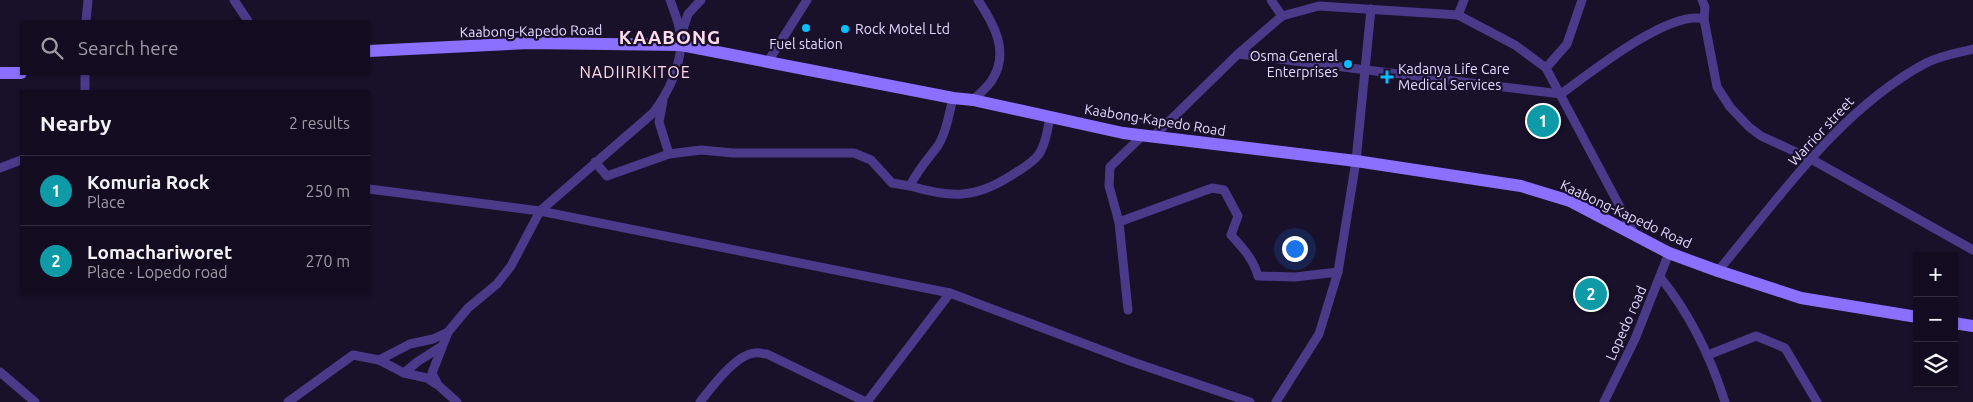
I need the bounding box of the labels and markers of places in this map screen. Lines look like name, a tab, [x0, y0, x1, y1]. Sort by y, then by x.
place label: Rock Motel Ltd	[855, 21, 950, 37]
marker: Fuel station	[800, 22, 812, 34]
marker: Rock Motel Ltd	[839, 23, 851, 35]
place label: Fuel station	[769, 36, 843, 52]
place label: Osma General Enterprises	[1250, 48, 1338, 80]
marker: Osma General Enterprises	[1342, 58, 1354, 70]
place label: Kadanya Life Care Medical Services	[1398, 61, 1510, 93]
marker: Kadanya Life Care Medical Services	[1380, 70, 1394, 84]
pin: 1	[1527, 102, 1559, 140]
pin: 2	[1575, 275, 1607, 313]

